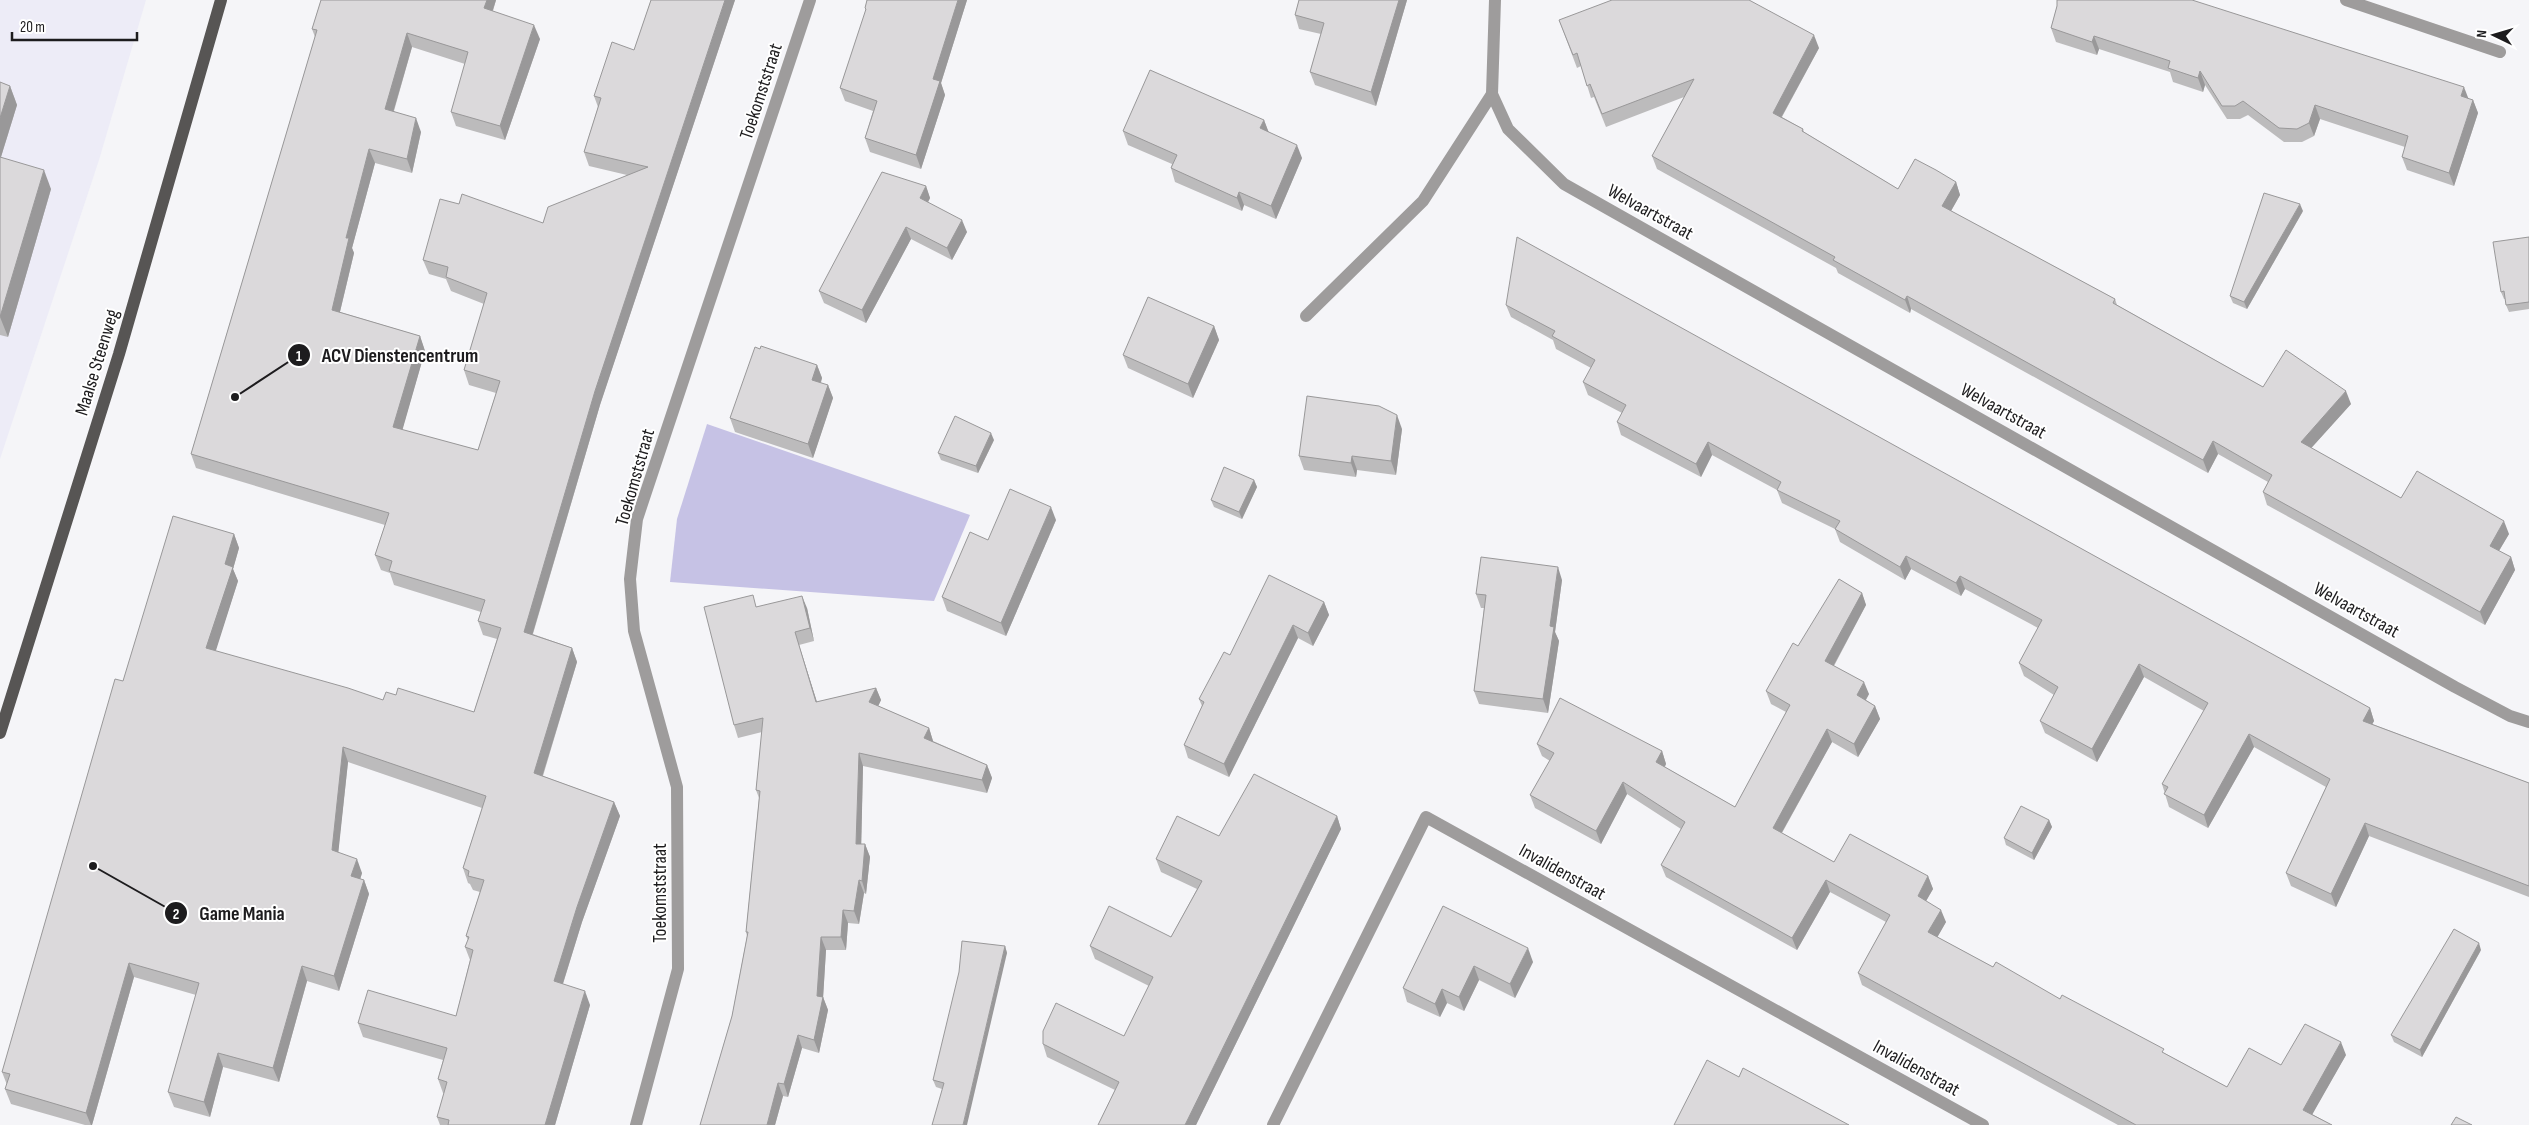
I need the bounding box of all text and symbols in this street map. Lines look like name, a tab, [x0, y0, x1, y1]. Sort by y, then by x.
scale bar	[12, 10, 138, 42]
north arrow	[2469, 10, 2519, 60]
text: 20 m	[20, 18, 45, 37]
text: N	[2473, 29, 2490, 38]
street label: Toekomststraat	[735, 40, 788, 142]
street label: Welvaartstraat	[1603, 179, 1697, 245]
street label: Maalse Steenweg	[70, 306, 125, 418]
callout: ACV Dienstencentrum	[286, 338, 488, 373]
text: ACV Dienstencentrum	[321, 344, 478, 368]
text: 1	[296, 347, 302, 366]
street label: Welvaartstraat	[1956, 378, 2050, 444]
street label: Toekomststraat	[611, 426, 660, 529]
street label: Welvaartstraat	[2309, 577, 2403, 643]
street label: Invalidenstraat	[1515, 839, 1610, 906]
street label: Toekomststraat	[649, 843, 672, 943]
callout: Game Mania	[164, 896, 294, 931]
text: Game Mania	[199, 902, 285, 926]
text: 2	[173, 905, 179, 924]
street label: Invalidenstraat	[1869, 1035, 1964, 1102]

